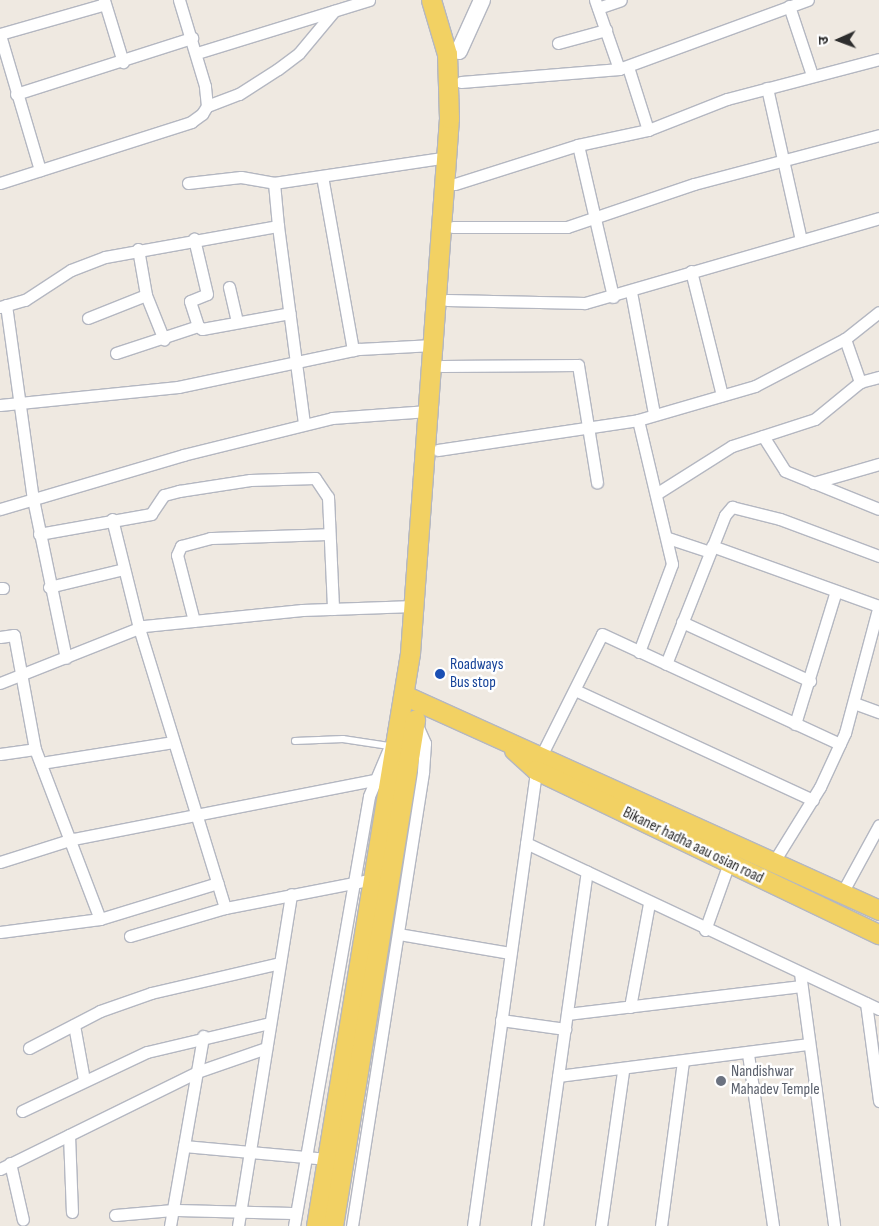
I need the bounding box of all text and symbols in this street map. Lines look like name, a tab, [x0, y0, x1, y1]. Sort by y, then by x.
north arrow	[814, 15, 864, 65]
text: उ	[815, 36, 832, 45]
place label: Roadways Bus stop	[450, 655, 503, 693]
marker: Roadways Bus stop	[434, 668, 446, 680]
street label: Bikaner hadha aau osian road	[619, 804, 767, 888]
place label: Nandishwar Mahadev Temple	[731, 1062, 820, 1100]
marker: Nandishwar Mahadev Temple	[715, 1075, 727, 1087]

